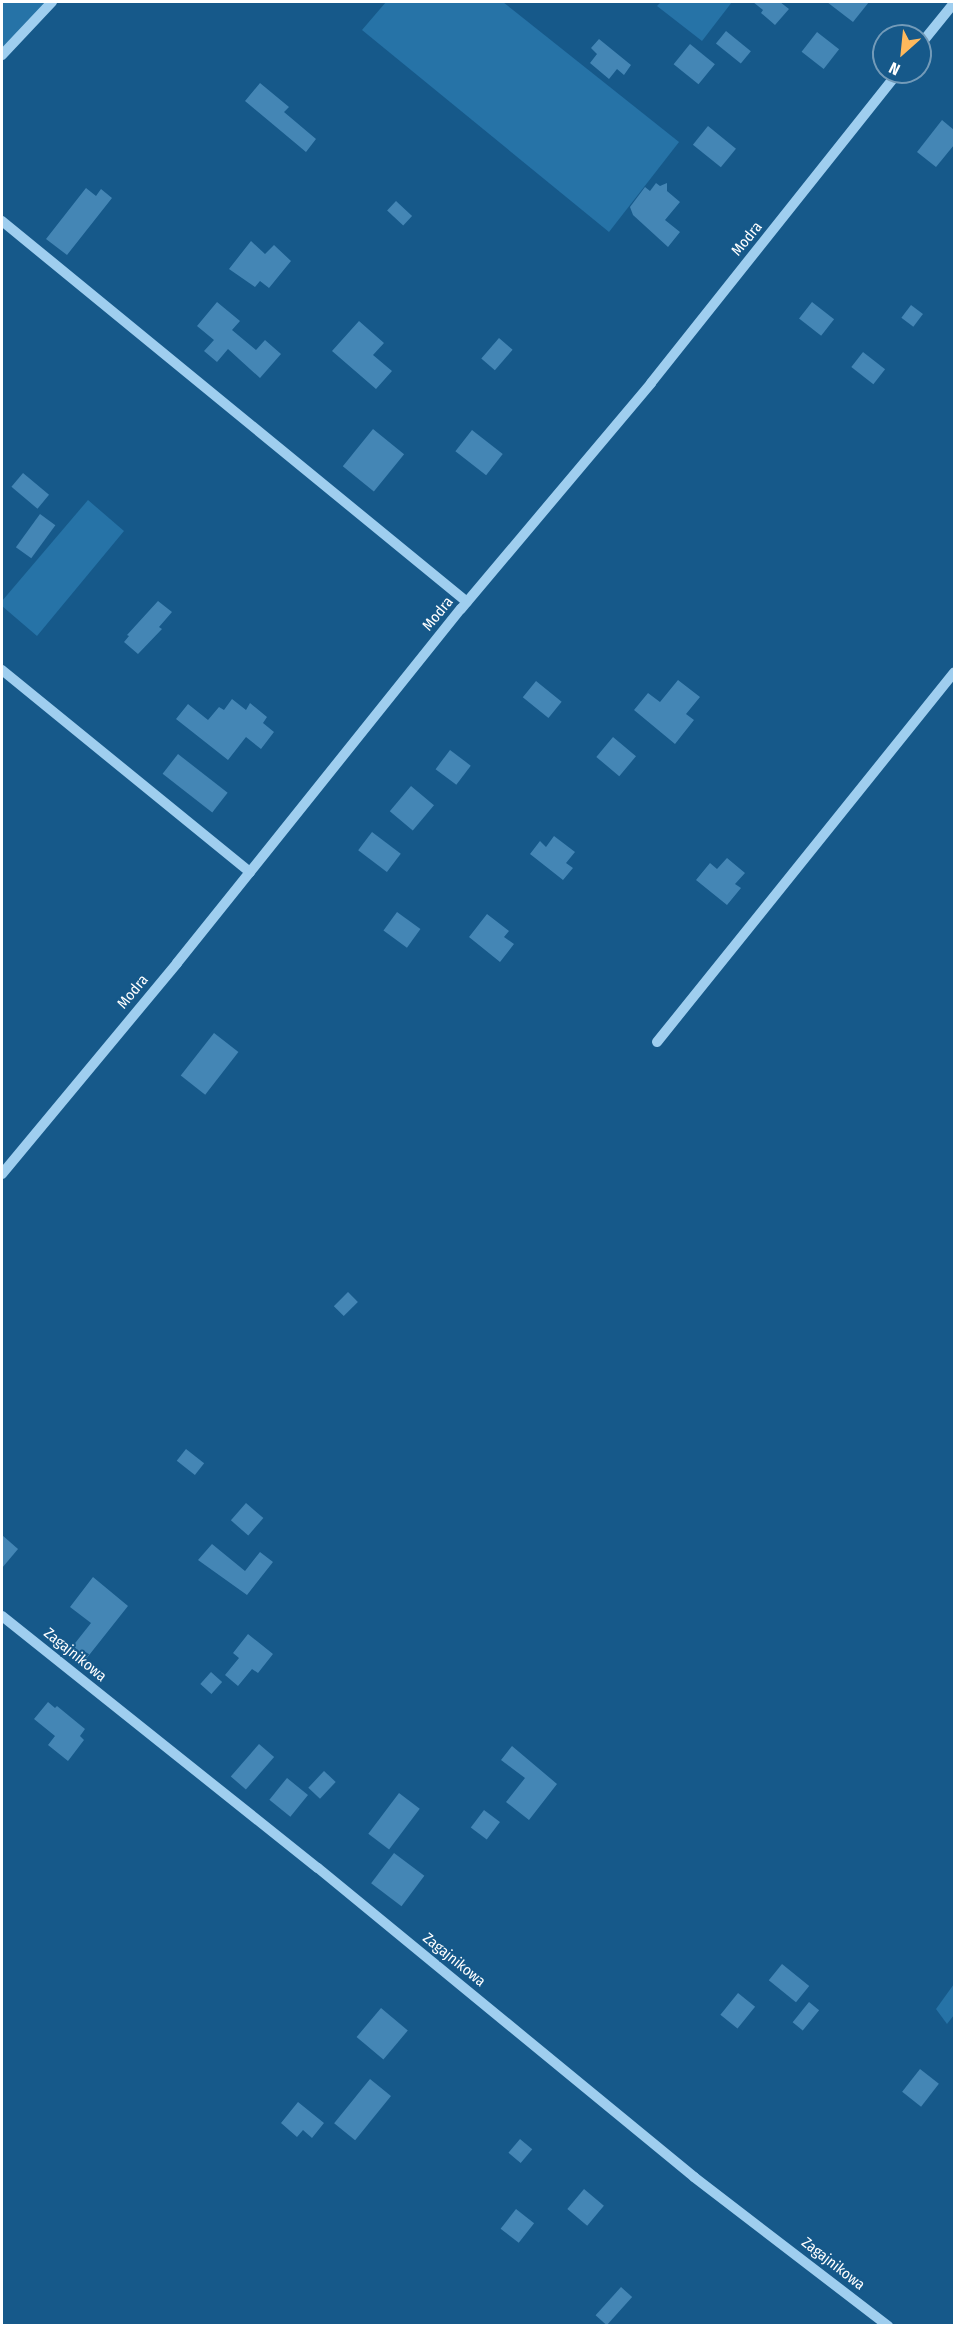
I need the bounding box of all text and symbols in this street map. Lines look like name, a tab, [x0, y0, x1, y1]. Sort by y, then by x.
north arrow	[872, 24, 932, 84]
text: N	[886, 58, 903, 79]
street label: Modra	[728, 218, 766, 260]
street label: Modra	[419, 593, 457, 635]
street label: Modra	[114, 971, 152, 1013]
street label: Zagajnikowa	[40, 1624, 110, 1686]
street label: Zagajnikowa	[419, 1929, 489, 1991]
street label: Zagajnikowa	[798, 2234, 868, 2294]

